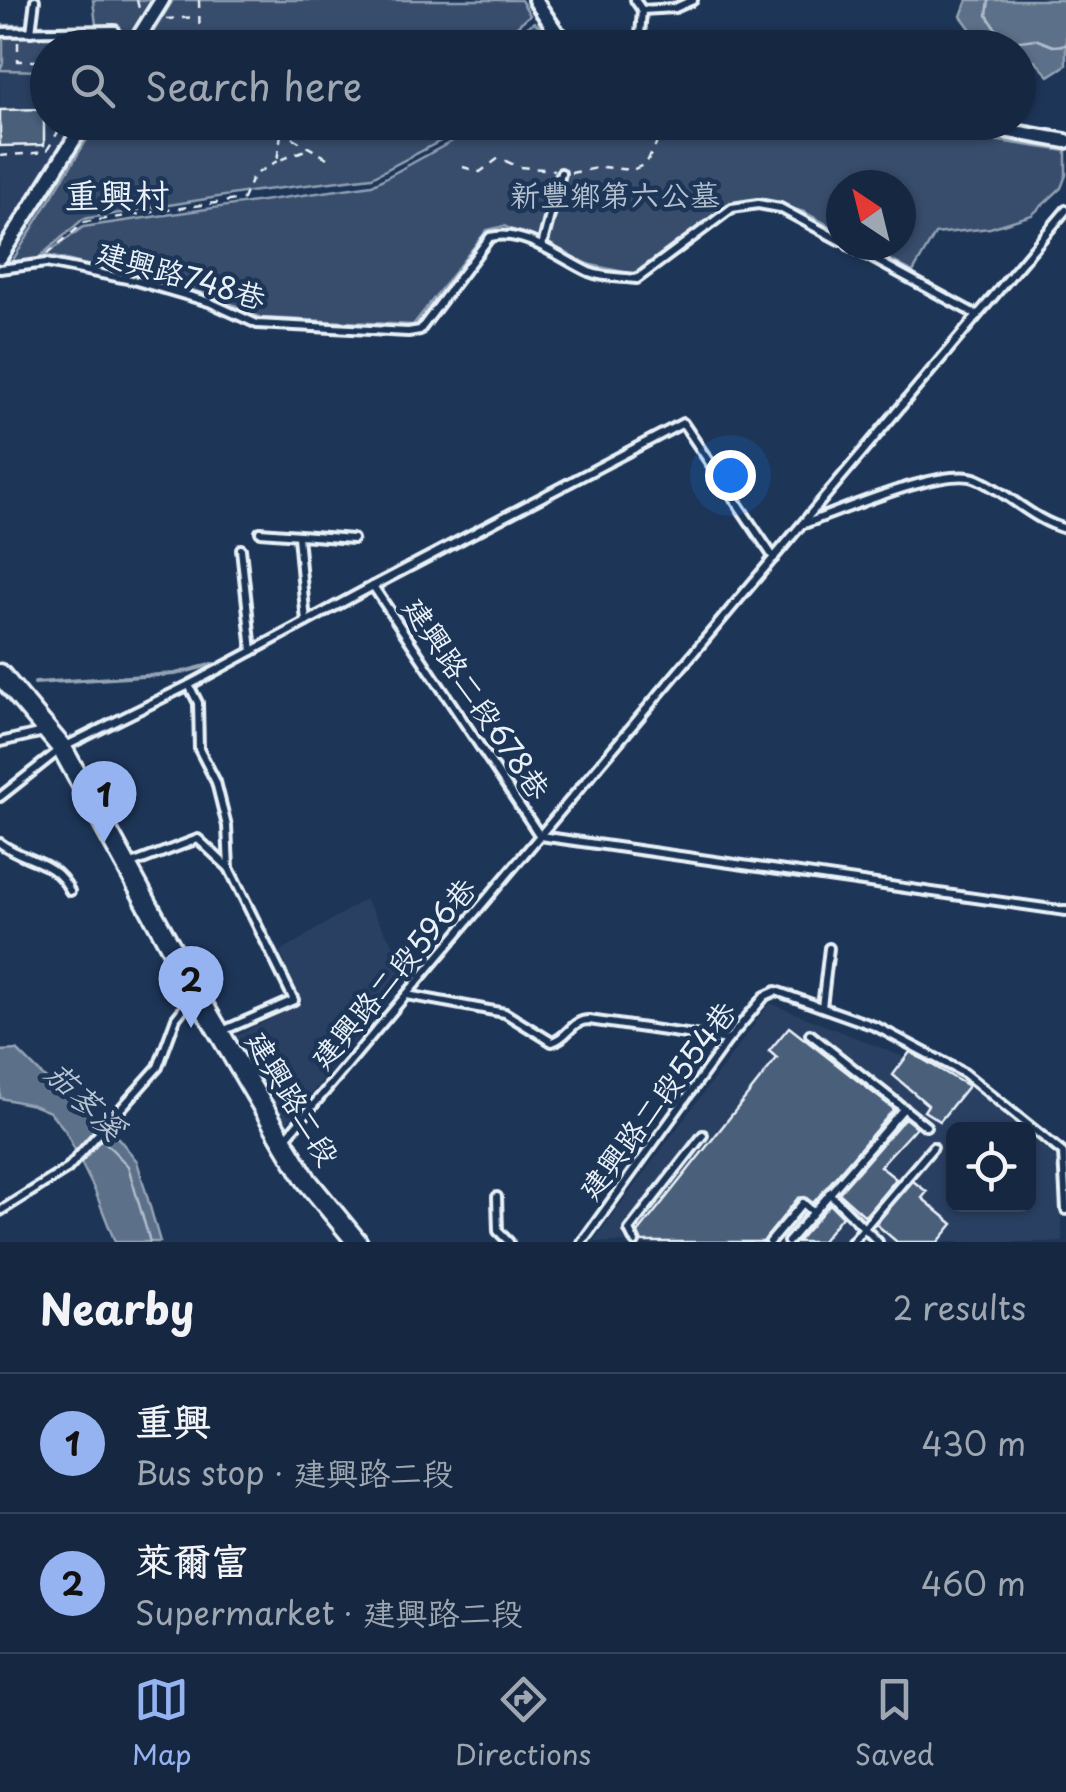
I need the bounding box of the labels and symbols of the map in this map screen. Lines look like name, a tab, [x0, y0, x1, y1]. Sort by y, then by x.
district label: 重興村	[64, 167, 170, 220]
north arrow	[826, 170, 916, 260]
park label: 新豐鄉第六公墓	[510, 171, 720, 216]
street label: 建興路748巷	[92, 228, 272, 319]
your location	[705, 450, 756, 501]
street label: 建興路二段678巷	[394, 587, 563, 808]
pin: 1	[72, 760, 136, 843]
street label: 建興路二段596巷	[298, 867, 486, 1078]
pin: 2	[158, 946, 224, 1028]
street label: 建興路二段554巷	[566, 991, 746, 1208]
street label: 建興路二段	[236, 1022, 352, 1174]
water label: 茄苳溪	[35, 1049, 139, 1152]

